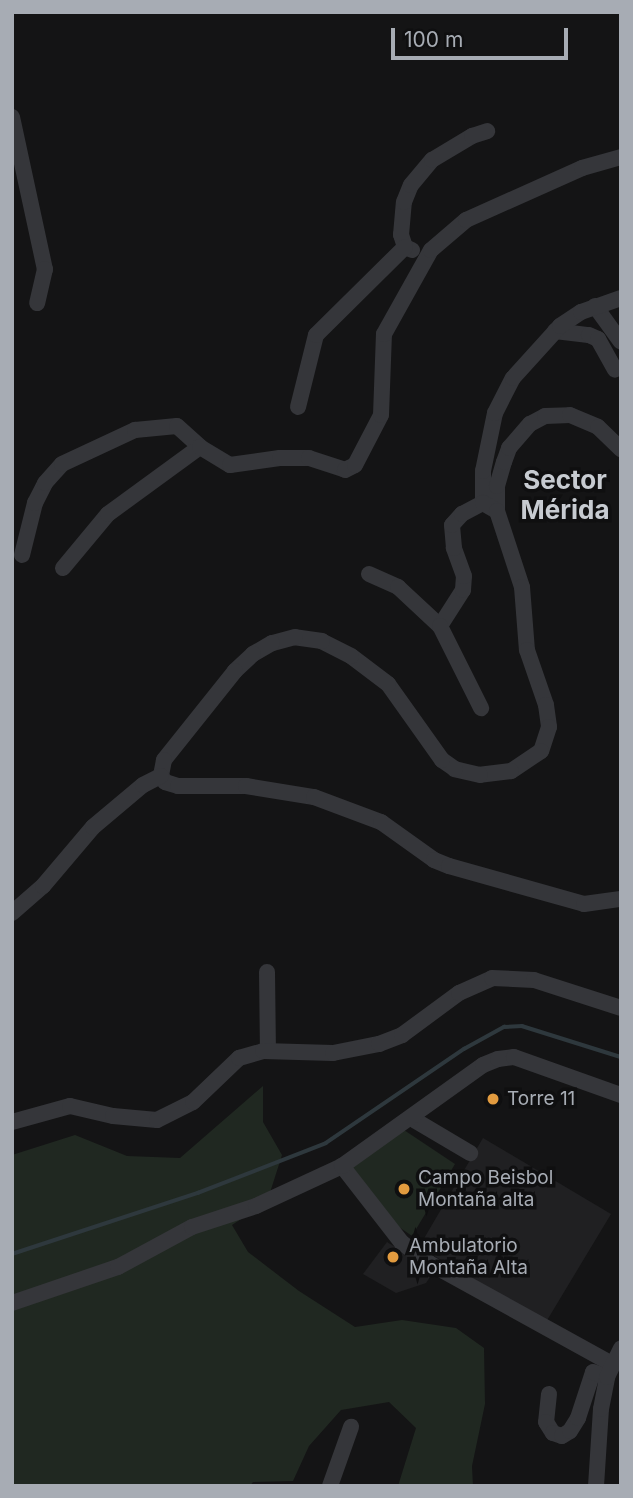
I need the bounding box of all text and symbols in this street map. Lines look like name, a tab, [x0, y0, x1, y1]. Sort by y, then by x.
scale bar	[395, 14, 572, 58]
text: 100 m	[404, 27, 463, 52]
district label: Sector Mérida	[520, 464, 610, 526]
place label: Torre 11	[507, 1088, 575, 1110]
marker: Torre 11	[485, 1091, 501, 1107]
place label: Campo Beisbol Montaña alta	[418, 1167, 553, 1211]
marker: Campo Beisbol Montaña alta	[396, 1181, 412, 1197]
place label: Ambulatorio Montaña Alta	[409, 1235, 528, 1279]
marker: Ambulatorio Montaña Alta	[383, 1247, 403, 1267]

